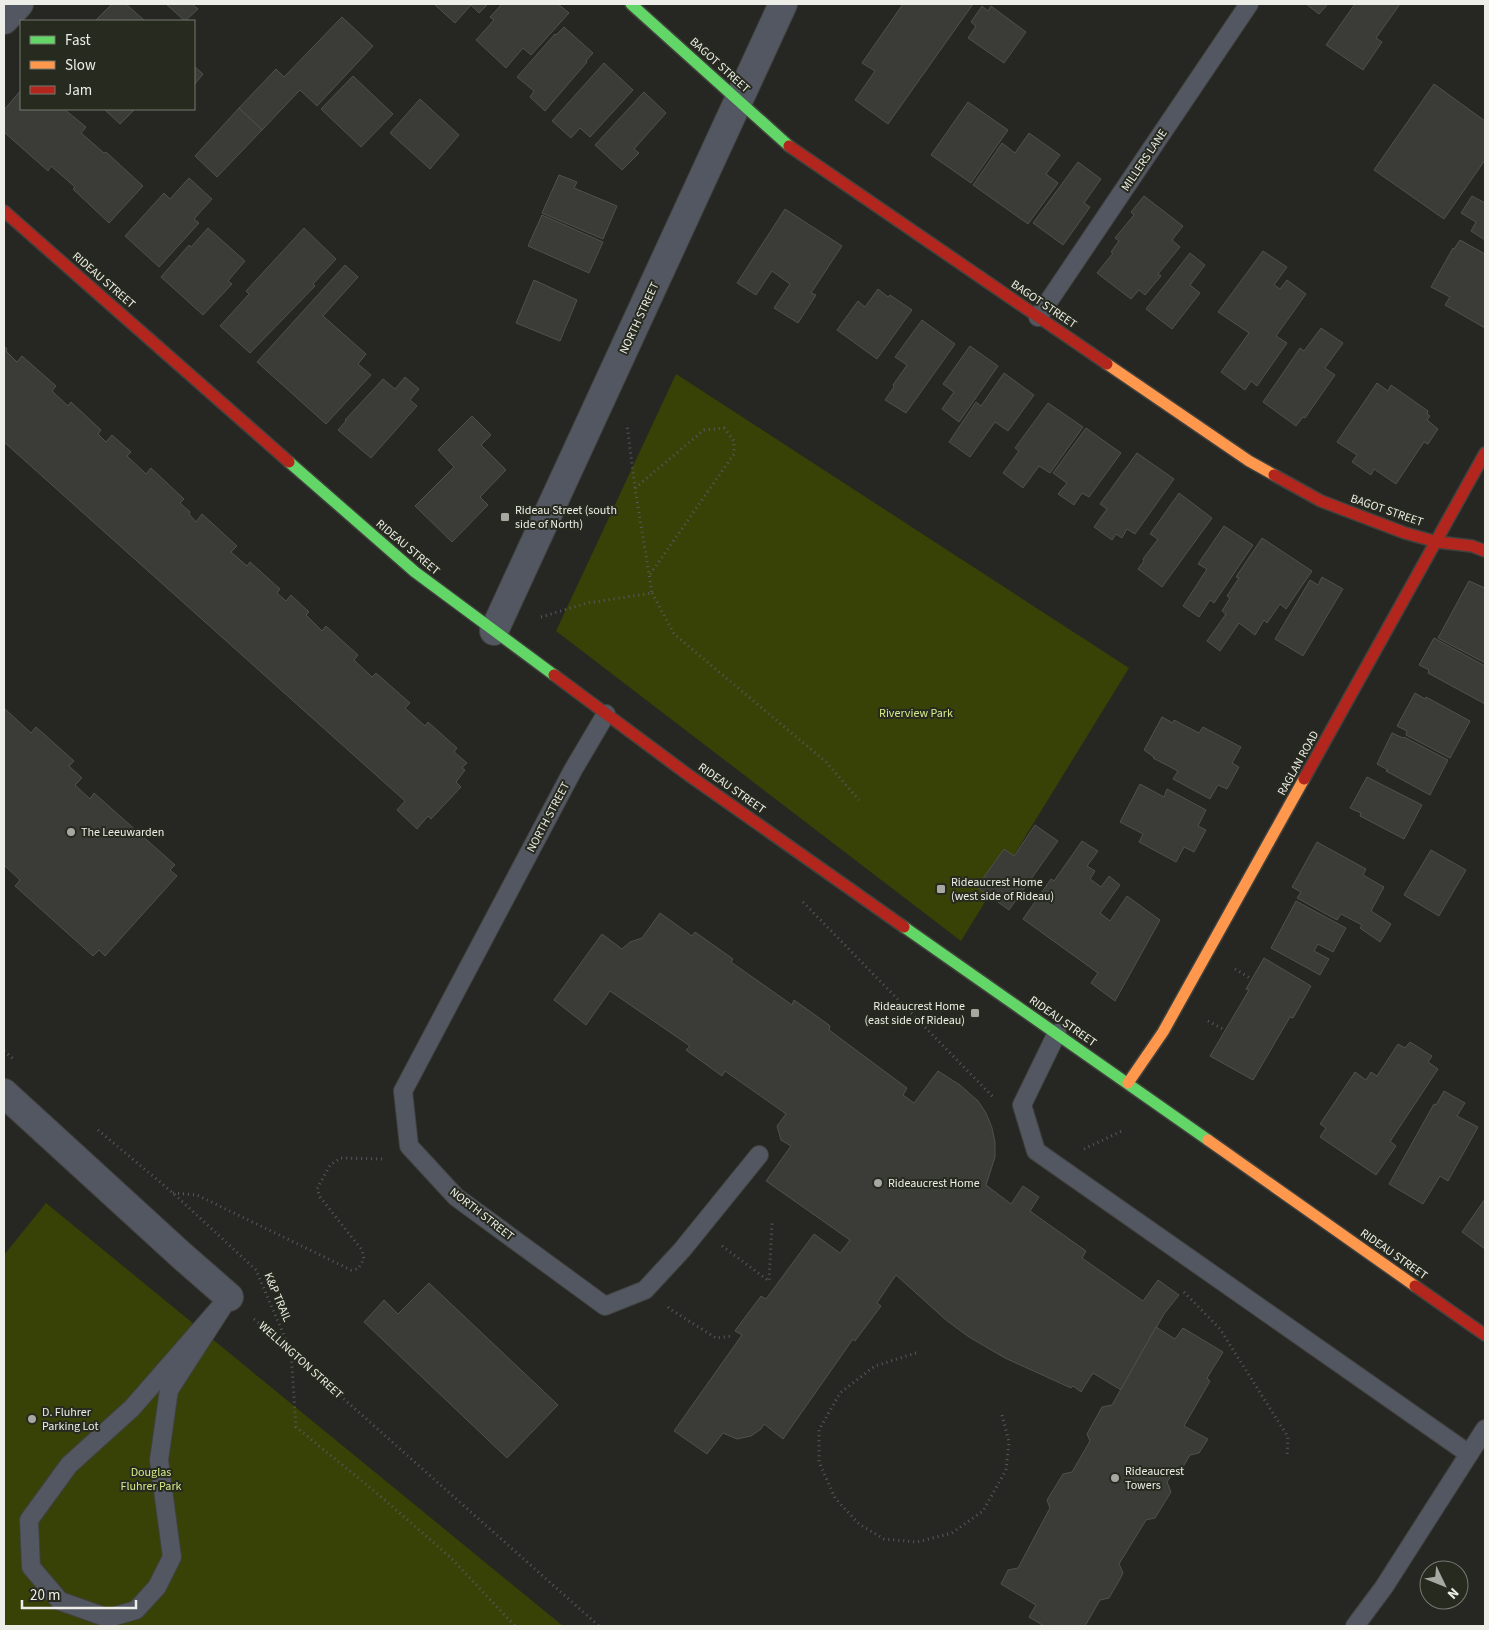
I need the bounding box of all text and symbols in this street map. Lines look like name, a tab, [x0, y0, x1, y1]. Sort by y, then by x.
legend	[20, 20, 195, 110]
text: Fast	[65, 30, 91, 51]
street label: BAGOT STREET	[686, 34, 754, 97]
text: Slow	[65, 55, 96, 76]
text: Jam	[65, 80, 92, 101]
street label: MILLERS LANE	[1117, 126, 1172, 195]
street label: RIDEAU STREET	[68, 248, 139, 313]
street label: BAGOT STREET	[1008, 276, 1080, 333]
street label: NORTH STREET	[615, 279, 664, 357]
street label: BAGOT STREET	[1348, 490, 1426, 531]
place label: Rideau Street (south side of North)	[515, 502, 617, 533]
marker: Rideau Street (south side of North)	[499, 511, 511, 523]
street label: RIDEAU STREET	[372, 516, 444, 580]
park label: Riverview Park	[879, 705, 953, 722]
street label: RAGLAN ROAD	[1274, 728, 1323, 799]
street label: RIDEAU STREET	[695, 759, 769, 818]
street label: NORTH STREET	[523, 779, 574, 855]
place label: The Leeuwarden	[81, 824, 164, 841]
marker: The Leeuwarden	[65, 826, 77, 838]
place label: Rideaucrest Home (west side of Rideau)	[951, 874, 1054, 905]
marker: Rideaucrest Home (west side of Rideau)	[935, 883, 947, 895]
street label: RIDEAU STREET	[1026, 992, 1100, 1051]
place label: Rideaucrest Home (east side of Rideau)	[864, 998, 965, 1029]
marker: Rideaucrest Home (east side of Rideau)	[969, 1007, 981, 1019]
place label: Rideaucrest Home	[888, 1175, 980, 1192]
marker: Rideaucrest Home	[872, 1177, 884, 1189]
street label: NORTH STREET	[446, 1184, 518, 1245]
street label: RIDEAU STREET	[1357, 1225, 1431, 1284]
street label: K&P TRAIL	[260, 1270, 296, 1325]
street label: WELLINGTON STREET	[255, 1318, 347, 1403]
place label: D. Fluhrer Parking Lot	[42, 1404, 98, 1435]
marker: D. Fluhrer Parking Lot	[26, 1413, 38, 1425]
place label: Rideaucrest Towers	[1125, 1463, 1184, 1494]
park label: Douglas Fluhrer Park	[120, 1464, 182, 1495]
marker: Rideaucrest Towers	[1109, 1472, 1121, 1484]
north arrow	[1419, 1560, 1469, 1610]
scale bar	[22, 1578, 136, 1610]
text: N	[1442, 1583, 1463, 1603]
text: 20 m	[30, 1585, 60, 1606]

